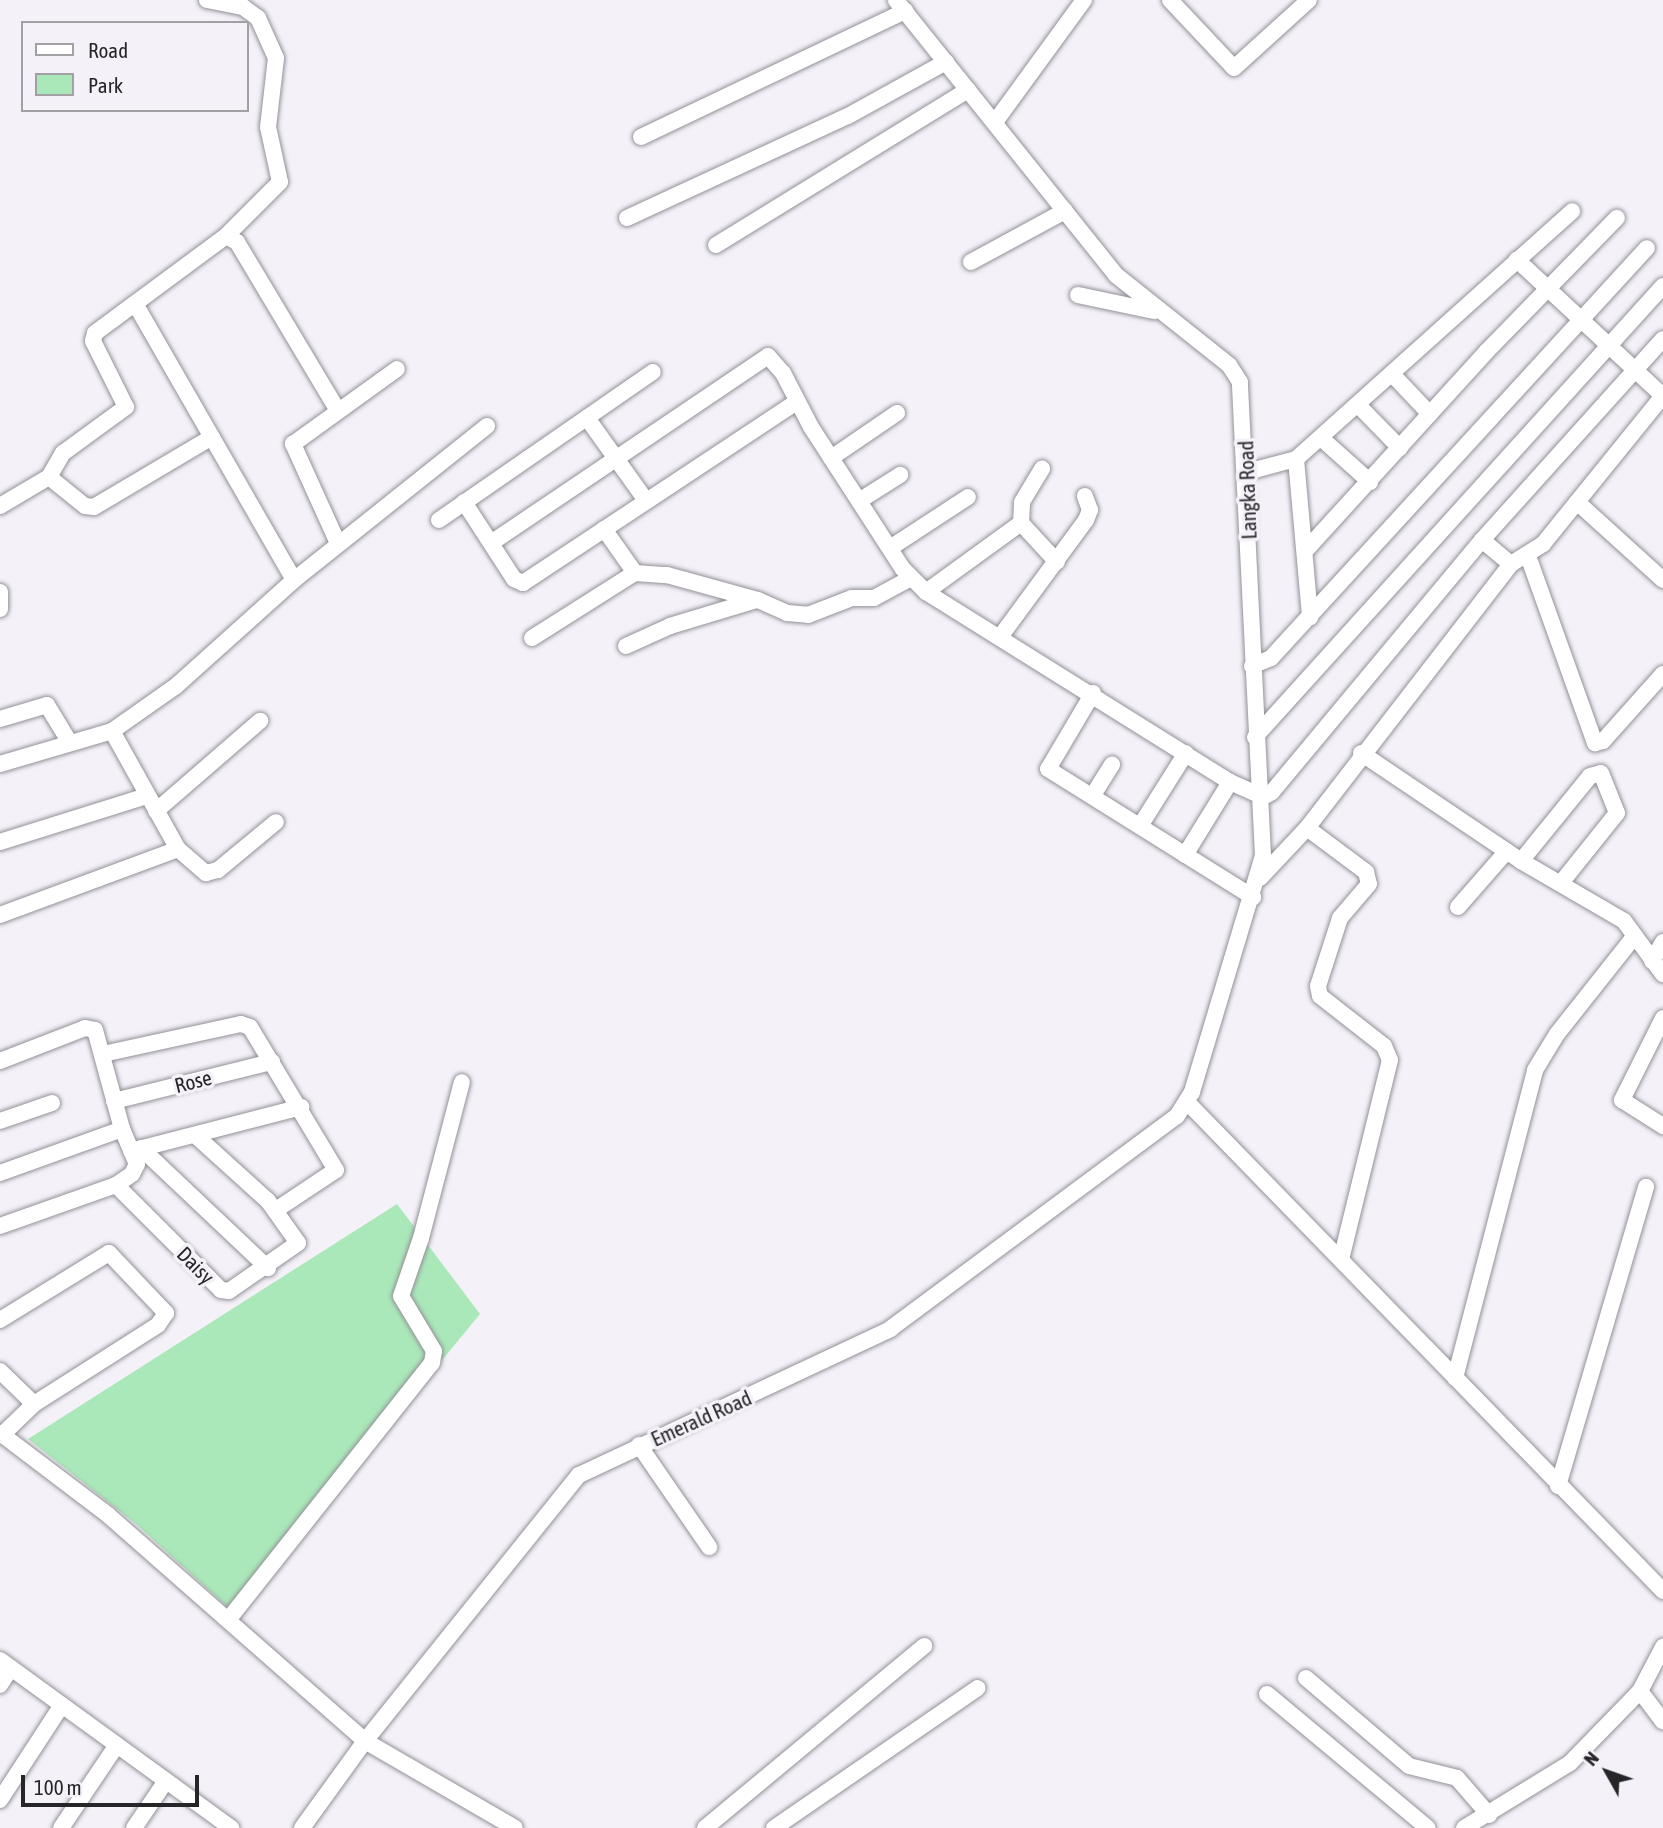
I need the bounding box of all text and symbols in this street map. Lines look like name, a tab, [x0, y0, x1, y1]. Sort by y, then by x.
legend	[21, 21, 248, 112]
text: Road	[88, 38, 128, 62]
text: Park	[88, 73, 123, 97]
street label: Langka Road	[1233, 440, 1261, 540]
street label: Rose	[172, 1064, 214, 1098]
street label: Daisy	[172, 1241, 220, 1289]
street label: Emerald Road	[647, 1385, 755, 1451]
north arrow	[1572, 1737, 1642, 1807]
text: N	[1579, 1747, 1603, 1770]
scale bar	[24, 1762, 203, 1806]
text: 100 m	[34, 1775, 82, 1799]

